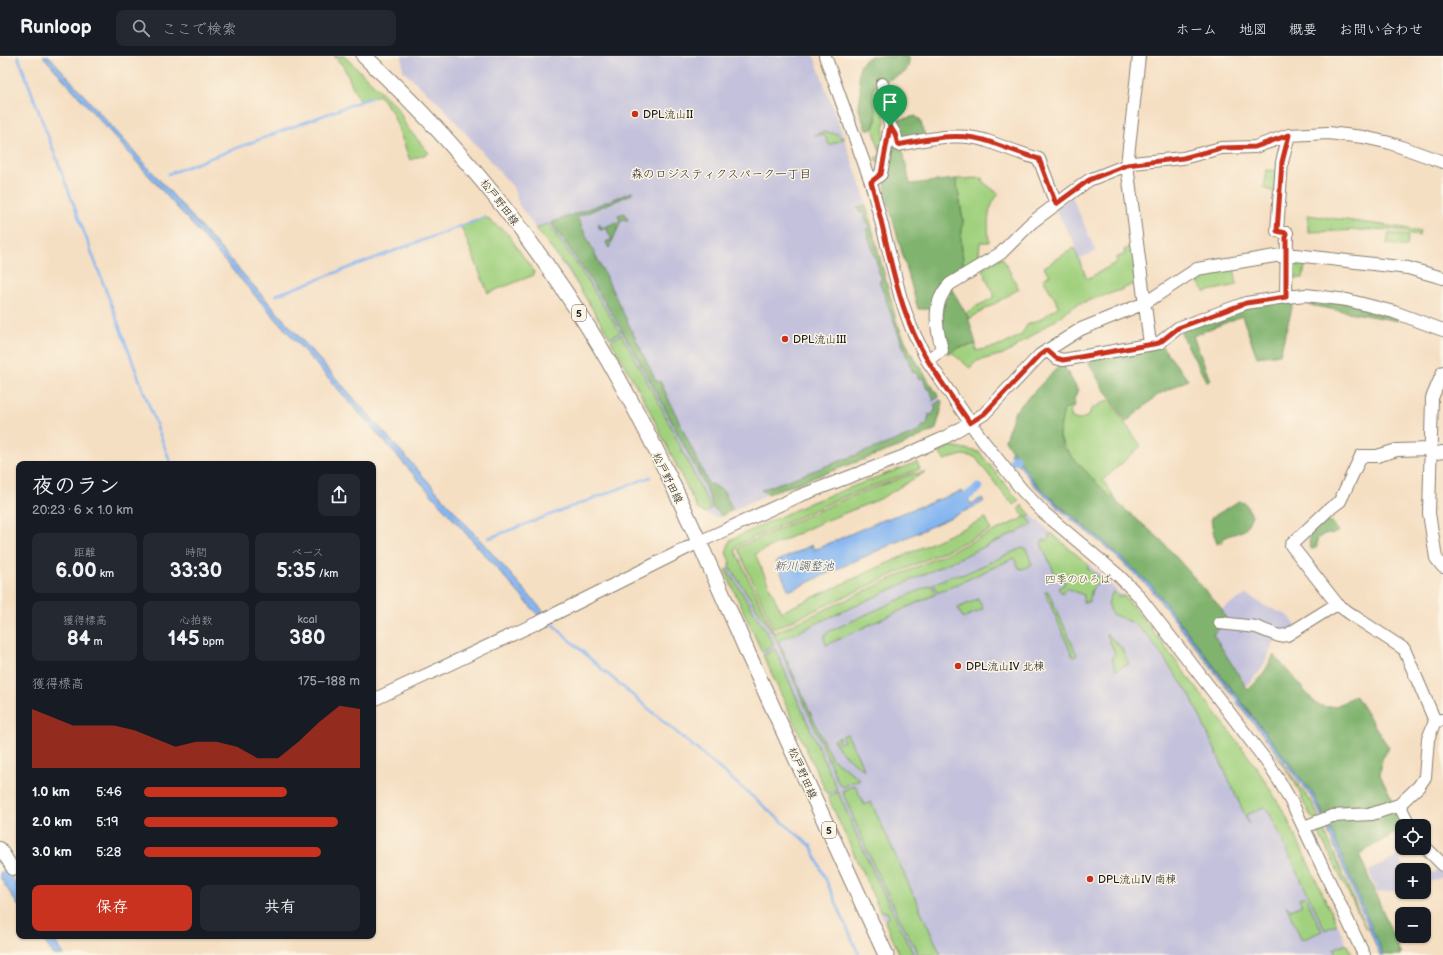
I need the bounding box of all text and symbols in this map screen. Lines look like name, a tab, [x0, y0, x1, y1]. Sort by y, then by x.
search box	[116, 10, 396, 46]
text: Runloop	[20, 16, 92, 39]
icon: search	[130, 17, 152, 39]
text: ここで検索	[162, 20, 237, 39]
text: ホーム	[1176, 21, 1217, 38]
text: 地図	[1239, 21, 1267, 38]
text: 概要	[1289, 21, 1317, 38]
text: お問い合わせ	[1339, 21, 1423, 38]
pin	[873, 85, 907, 126]
icon: arrive	[879, 91, 901, 113]
place label: DPL流山II	[643, 108, 694, 121]
marker: DPL流山II	[630, 109, 640, 119]
district label: 森のロジスティクスパーク一丁目	[631, 167, 811, 182]
street label: 松戸野田線	[478, 177, 522, 228]
road number: 5	[572, 305, 586, 321]
place label: DPL流山III	[793, 333, 847, 346]
marker: DPL流山III	[780, 334, 790, 344]
street label: 松戸野田線	[650, 451, 685, 506]
text: 夜のラン	[32, 473, 120, 500]
button: share	[318, 474, 360, 516]
text: 20:23 · 6 × 1.0 km	[32, 502, 133, 518]
text: 距離	[74, 546, 96, 559]
text: 時間	[185, 546, 207, 559]
text: ペース	[291, 546, 324, 559]
text: 6.00	[55, 559, 97, 583]
text: 33:30	[170, 559, 222, 583]
text: 5:35	[276, 559, 316, 583]
water label: 新川調整池	[774, 559, 835, 574]
text: km	[97, 567, 114, 580]
text: /km	[316, 567, 338, 580]
park label: 四季のひろば	[1045, 573, 1111, 586]
text: kcal	[297, 613, 317, 626]
text: 獲得標高	[63, 614, 107, 627]
text: 心拍数	[179, 614, 212, 627]
text: 380	[289, 626, 325, 650]
text: 84	[67, 627, 91, 651]
text: 145	[168, 627, 200, 651]
text: m	[91, 635, 103, 648]
text: bpm	[200, 635, 224, 648]
place label: DPL流山IV 北棟	[966, 660, 1044, 673]
marker: DPL流山IV 北棟	[953, 661, 963, 671]
text: 175–188 m	[298, 673, 360, 689]
text: 獲得標高	[32, 676, 84, 692]
street label: 松戸野田線	[785, 745, 820, 801]
text: 1.0 km	[32, 784, 70, 800]
text: 5:46	[96, 784, 122, 800]
text: 2.0 km	[32, 814, 72, 830]
text: 5:19	[96, 814, 119, 830]
map controls	[1395, 819, 1431, 943]
button: locate	[1395, 819, 1431, 855]
road number: 5	[822, 822, 836, 838]
text: 3.0 km	[32, 844, 72, 860]
text: 5:28	[96, 844, 121, 860]
button: +	[1395, 863, 1431, 899]
place label: DPL流山IV 南棟	[1098, 873, 1176, 886]
marker: DPL流山IV 南棟	[1085, 874, 1095, 884]
button: 保存	[32, 885, 192, 931]
button: 共有	[200, 885, 360, 931]
button: −	[1395, 907, 1431, 943]

